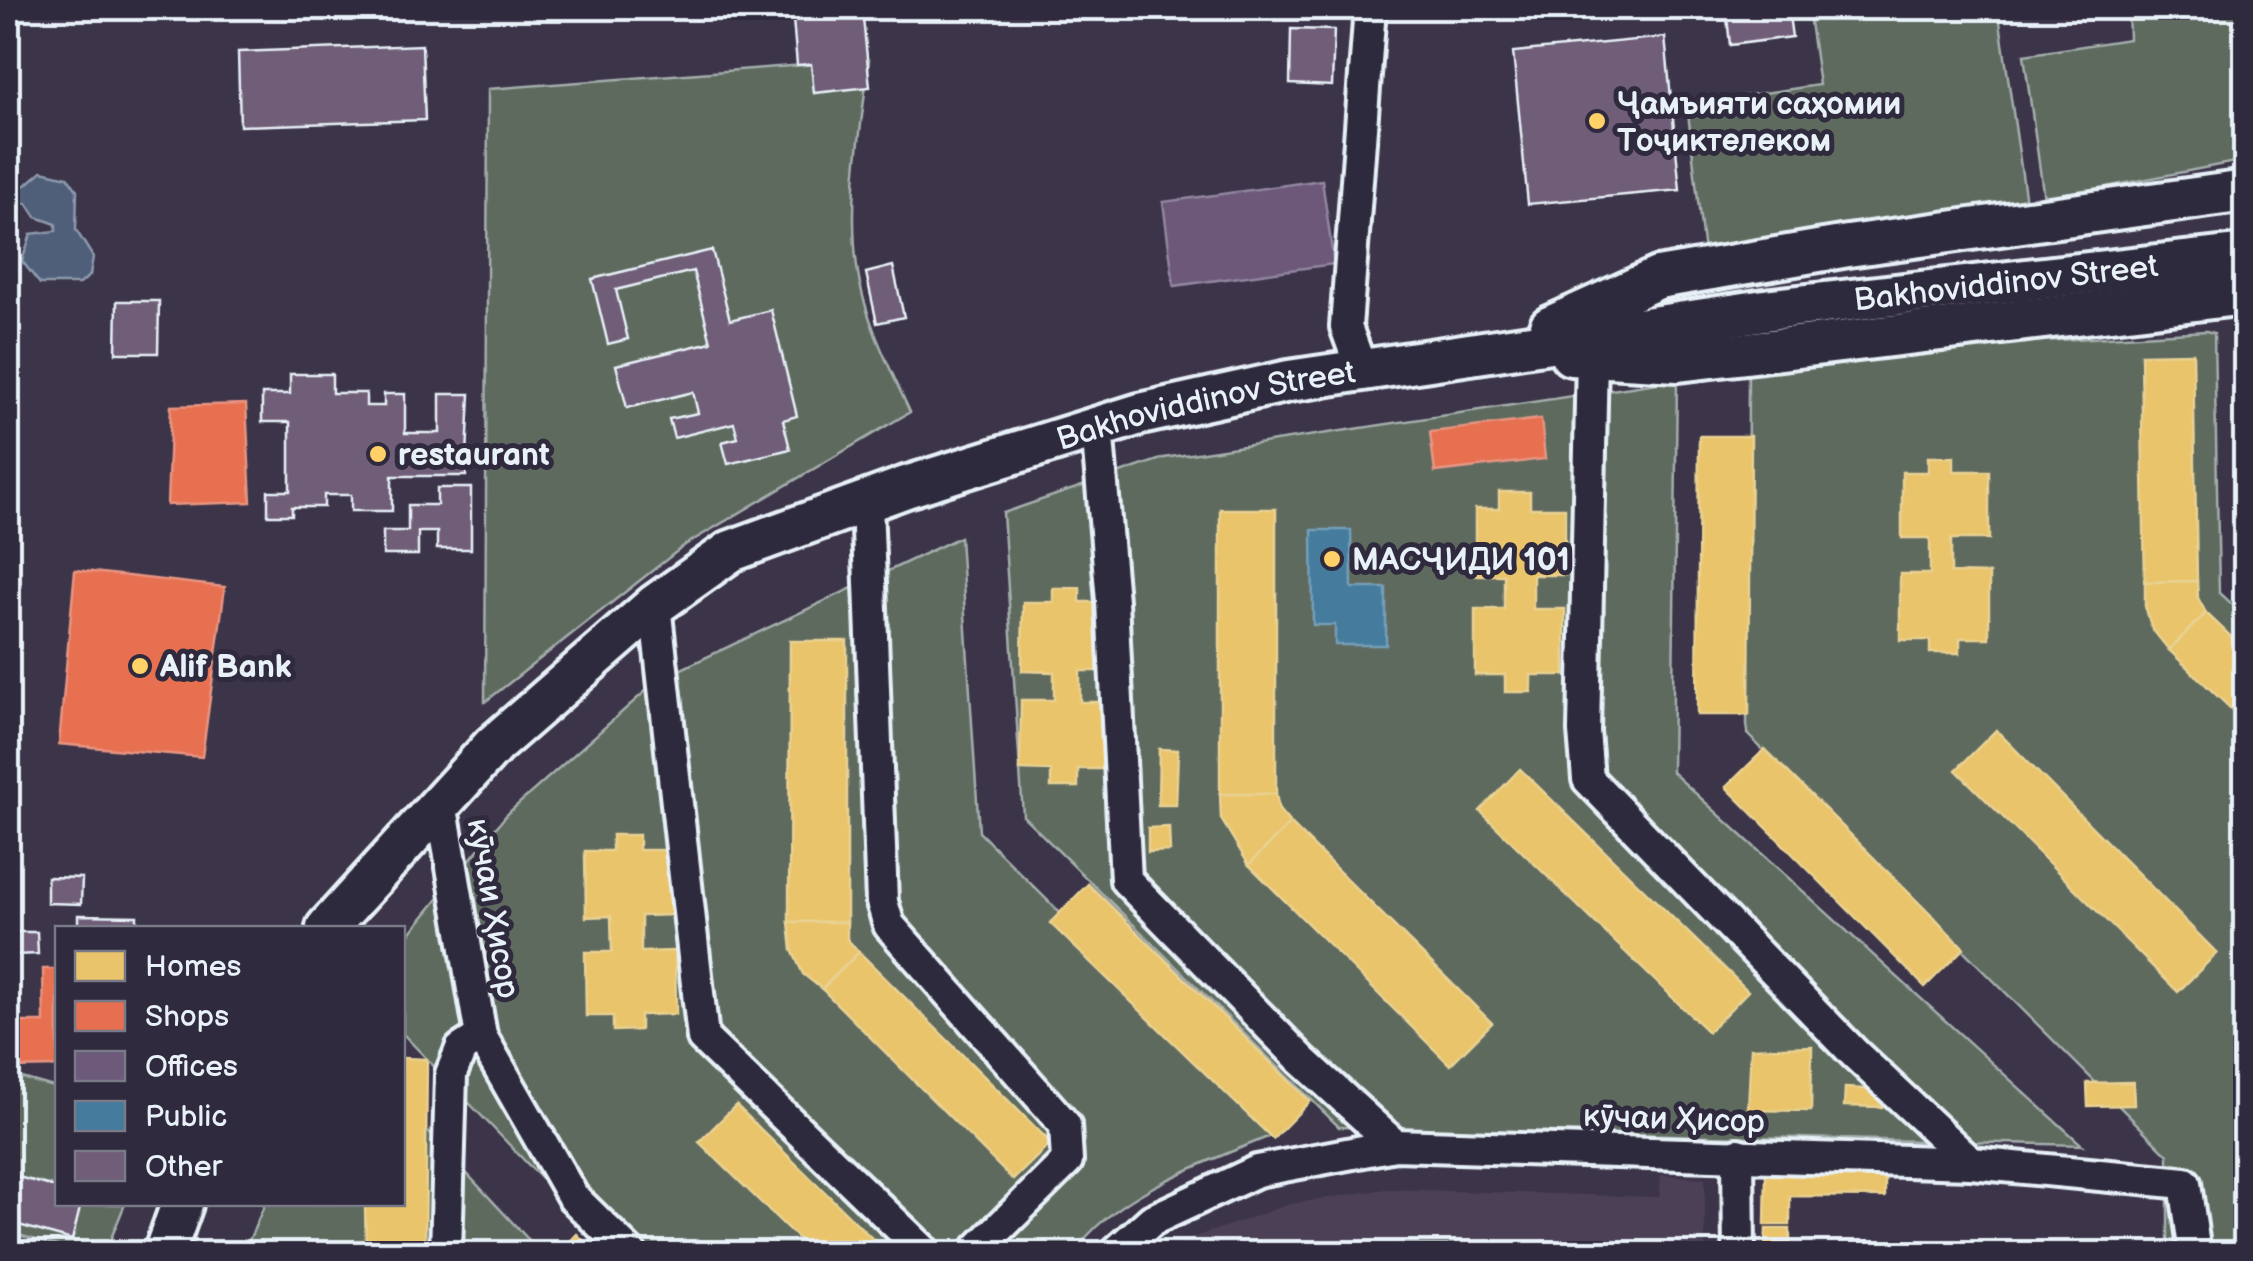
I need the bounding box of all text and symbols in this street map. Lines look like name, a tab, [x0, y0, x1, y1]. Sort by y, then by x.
place label: Ҷамъияти саҳомии Тоҷиктелеком	[1617, 85, 1901, 161]
marker: Ҷамъияти саҳомии Тоҷиктелеком	[1586, 110, 1608, 132]
street label: Bakhoviddinov Street	[1852, 247, 2160, 321]
street label: Bakhoviddinov Street	[1052, 353, 1358, 460]
place label: restaurant	[398, 436, 550, 475]
marker: restaurant	[367, 443, 389, 465]
place label: МАСҶИДИ 101	[1352, 541, 1570, 580]
marker: МАСҶИДИ 101	[1321, 548, 1343, 570]
place label: Alif Bank	[159, 648, 292, 687]
marker: Alif Bank	[129, 655, 151, 677]
street label: кӯчаи Ҳисор	[458, 815, 527, 1001]
legend	[55, 926, 405, 1206]
text: Homes	[145, 949, 242, 985]
text: Shops	[145, 999, 229, 1035]
text: Offices	[145, 1049, 238, 1085]
street label: кӯчаи Ҳисор	[1583, 1097, 1765, 1142]
text: Public	[145, 1099, 227, 1135]
text: Other	[145, 1149, 223, 1185]

